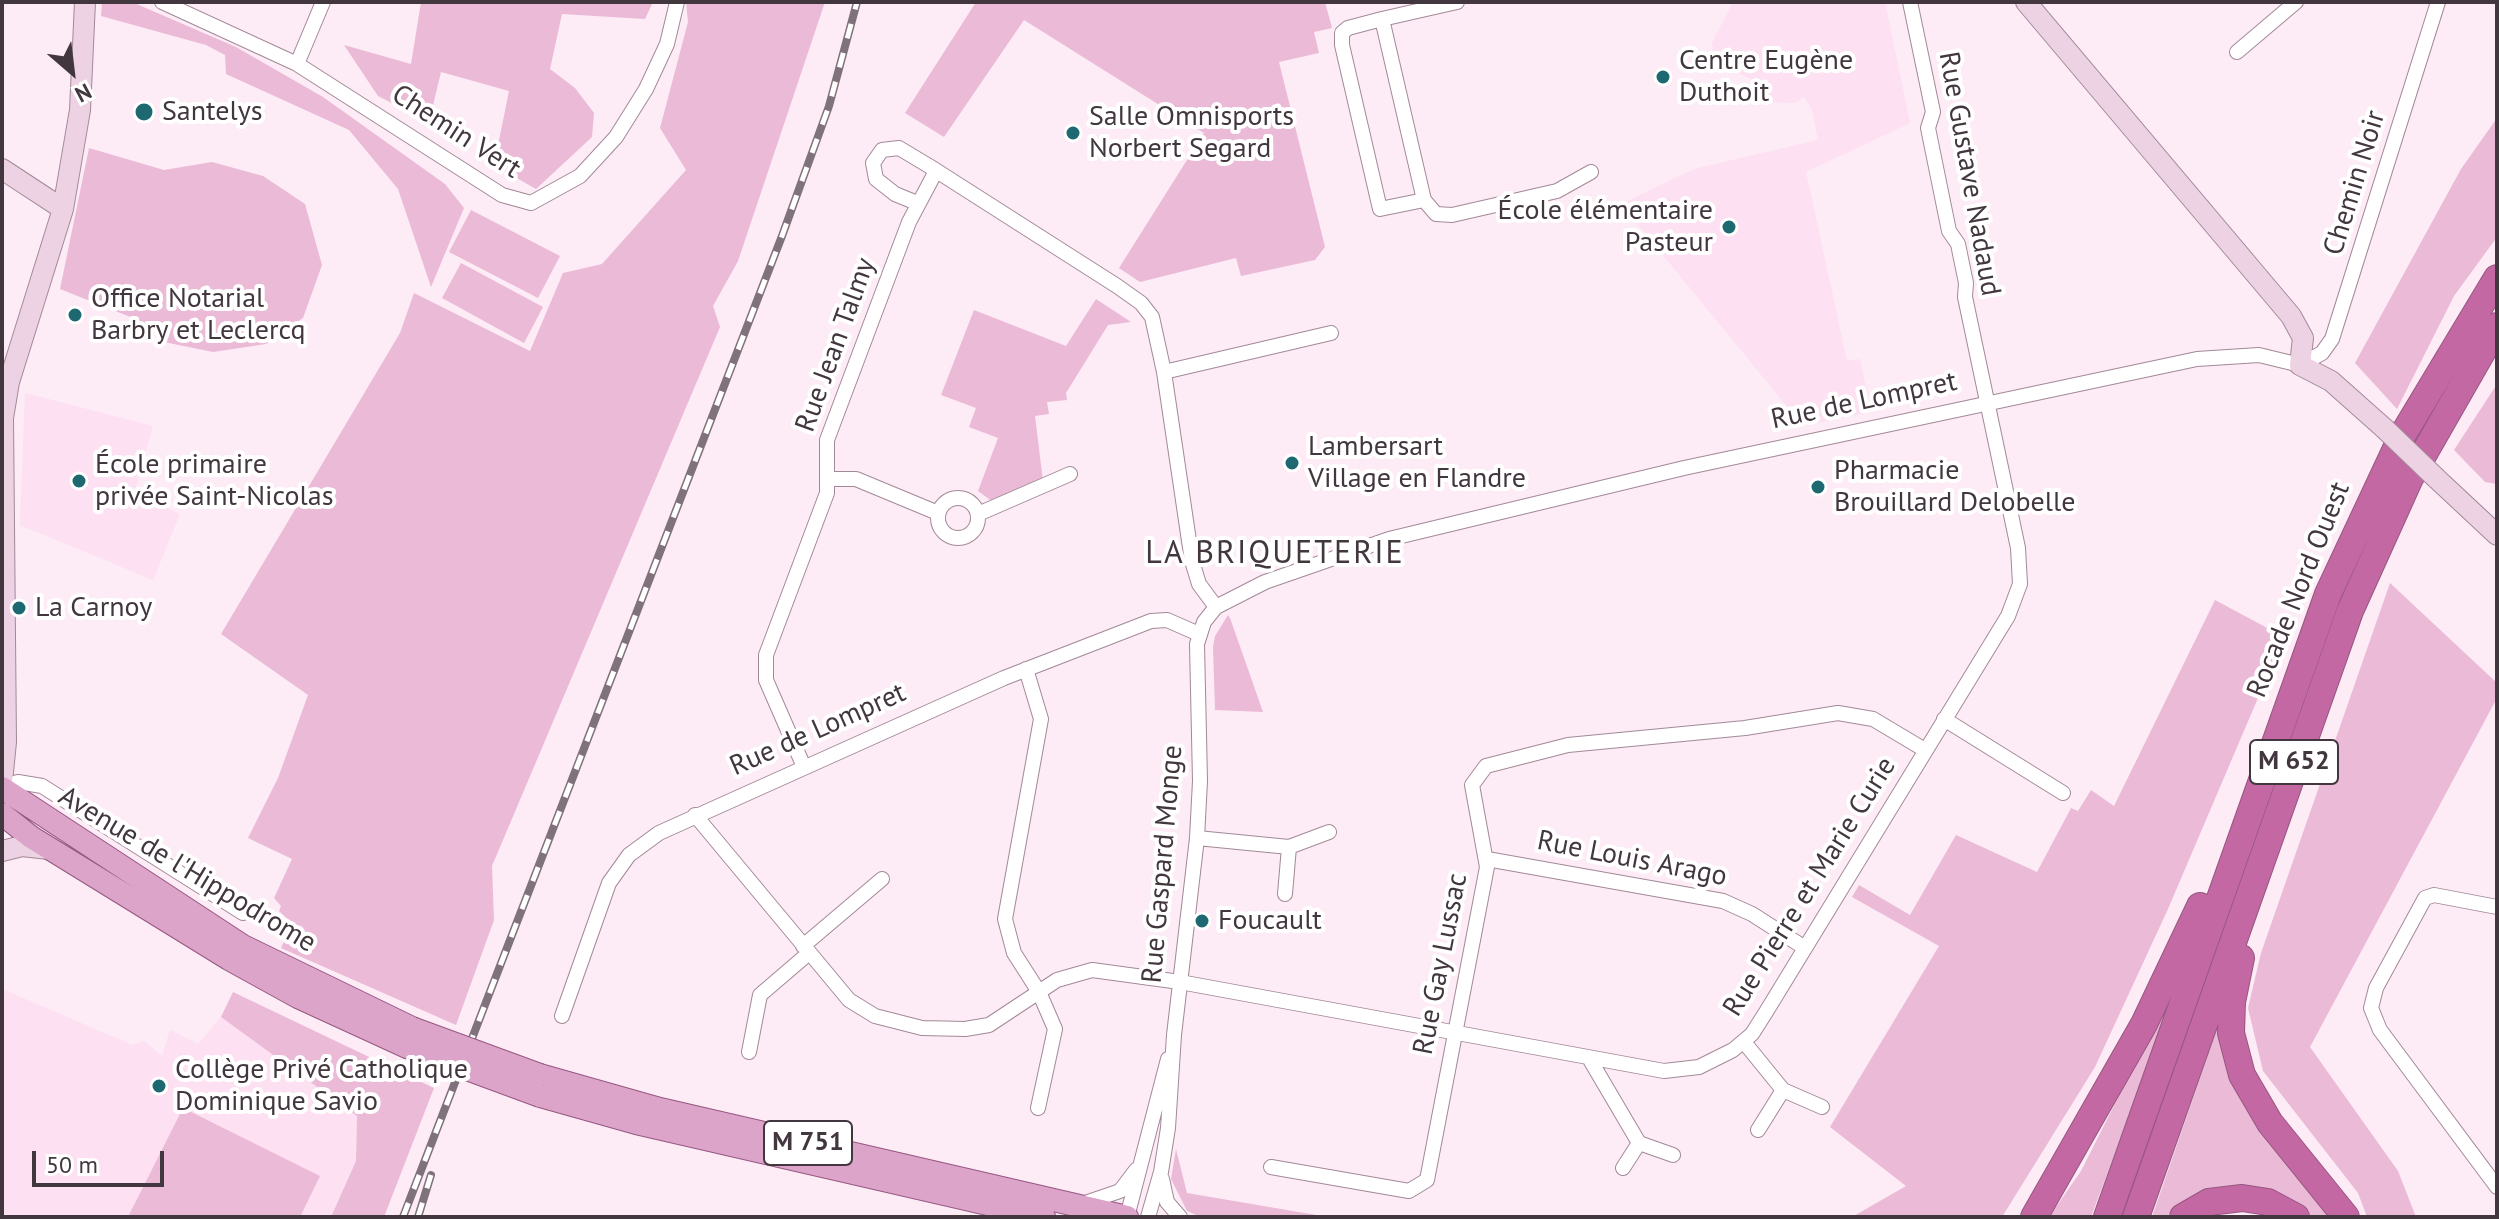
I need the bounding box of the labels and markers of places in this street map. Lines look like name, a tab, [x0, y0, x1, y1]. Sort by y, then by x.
place label: Centre Eugène Duthoit	[1679, 44, 1853, 110]
marker: Centre Eugène Duthoit	[1654, 68, 1672, 86]
place label: Santelys	[162, 95, 262, 129]
place label: Salle Omnisports Norbert Segard	[1089, 100, 1294, 166]
marker: Santelys	[133, 101, 155, 123]
marker: Salle Omnisports Norbert Segard	[1064, 124, 1082, 142]
place label: École élémentaire Pasteur	[1498, 194, 1713, 260]
marker: École élémentaire Pasteur	[1720, 218, 1738, 236]
place label: Office Notarial Barbry et Leclercq	[91, 282, 305, 348]
marker: Office Notarial Barbry et Leclercq	[66, 306, 84, 324]
place label: Lambersart Village en Flandre	[1308, 430, 1526, 496]
place label: École primaire privée Saint-Nicolas	[95, 448, 333, 514]
marker: Lambersart Village en Flandre	[1283, 454, 1301, 472]
place label: Pharmacie Brouillard Delobelle	[1834, 454, 2075, 520]
marker: École primaire privée Saint-Nicolas	[70, 472, 88, 490]
marker: Pharmacie Brouillard Delobelle	[1809, 478, 1827, 496]
place label: La Carnoy	[35, 591, 152, 625]
marker: La Carnoy	[10, 599, 28, 617]
place label: Foucault	[1218, 904, 1322, 938]
marker: Foucault	[1193, 912, 1211, 930]
place label: Collège Privé Catholique Dominique Savio	[175, 1053, 468, 1119]
marker: Collège Privé Catholique Dominique Savio	[150, 1077, 168, 1095]

